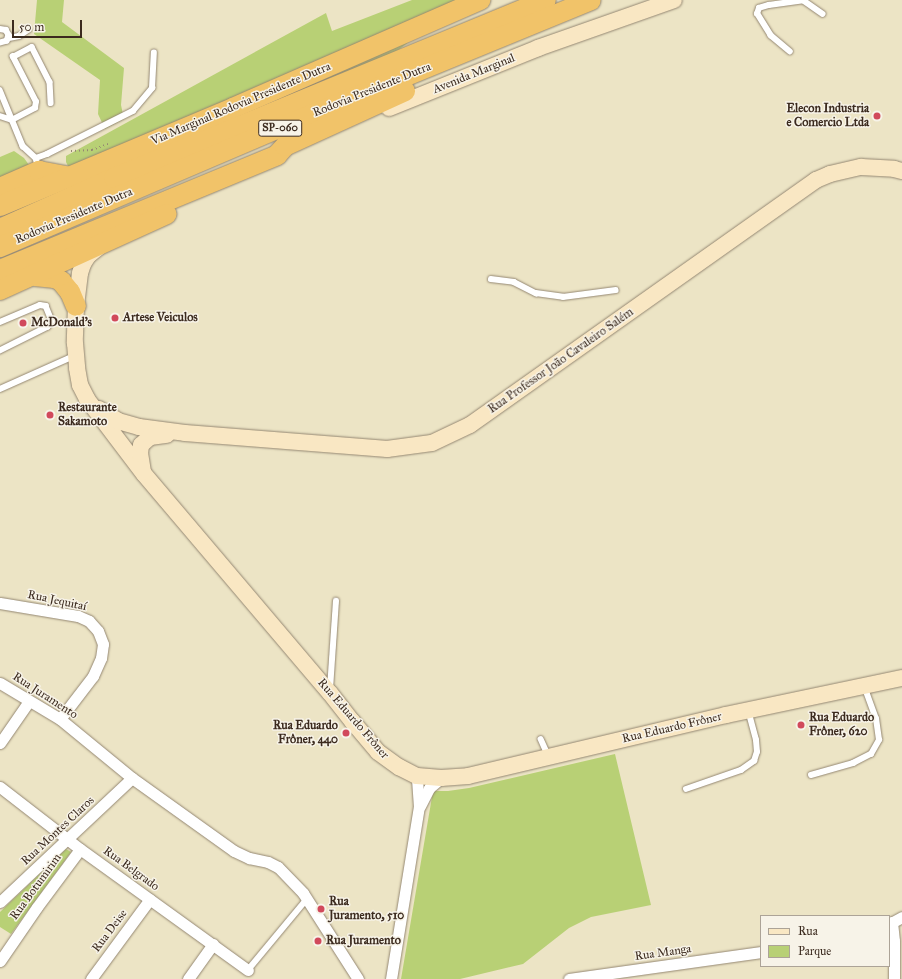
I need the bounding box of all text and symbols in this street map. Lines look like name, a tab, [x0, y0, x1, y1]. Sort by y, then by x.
scale bar	[14, 12, 84, 38]
text: 50 m	[19, 20, 44, 34]
street label: Avenida Marginal	[431, 51, 517, 97]
street label: Via Marginal Rodovia Presidente Dutra	[149, 60, 333, 148]
street label: Rodovia Presidente Dutra	[311, 60, 433, 120]
place label: Elecon Industria e Comercio Ltda	[786, 102, 869, 130]
marker: Elecon Industria e Comercio Ltda	[872, 111, 882, 121]
road number: SP-060	[258, 119, 302, 137]
street label: Rodovia Presidente Dutra	[13, 185, 135, 247]
street label: Rua Professor João Cavaleiro Salém	[486, 305, 636, 417]
place label: Artese Veiculos	[123, 311, 198, 325]
marker: Artese Veiculos	[110, 313, 120, 323]
place label: McDonald's	[31, 316, 92, 330]
marker: McDonald's	[18, 318, 28, 328]
place label: Restaurante Sakamoto	[58, 401, 117, 429]
marker: Restaurante Sakamoto	[45, 410, 55, 420]
street label: Rua Jequitaí	[26, 588, 88, 614]
street label: Rua Juramento	[10, 670, 80, 722]
street label: Rua Eduardo Frôner	[314, 676, 392, 762]
street label: Rua Eduardo Frôner	[621, 710, 723, 746]
place label: Rua Eduardo Frôner, 620	[809, 711, 874, 739]
place label: Rua Eduardo Frôner, 440	[273, 719, 338, 747]
marker: Rua Eduardo Frôner, 620	[796, 720, 806, 730]
marker: Rua Eduardo Frôner, 440	[341, 728, 351, 738]
street label: Rua Montes Claros	[18, 793, 98, 869]
street label: Rua Belgrado	[100, 844, 162, 894]
street label: Rua Botumirim	[7, 851, 65, 923]
place label: Rua Juramento, 510	[329, 895, 404, 923]
marker: Rua Juramento, 510	[316, 904, 326, 914]
street label: Rua Deise	[89, 907, 131, 955]
legend	[760, 915, 890, 967]
text: Rua	[798, 924, 818, 938]
place label: Rua Juramento	[326, 934, 401, 948]
marker: Rua Juramento	[313, 936, 323, 946]
street label: Rua Manga	[634, 942, 692, 964]
text: Parque	[798, 944, 831, 958]

